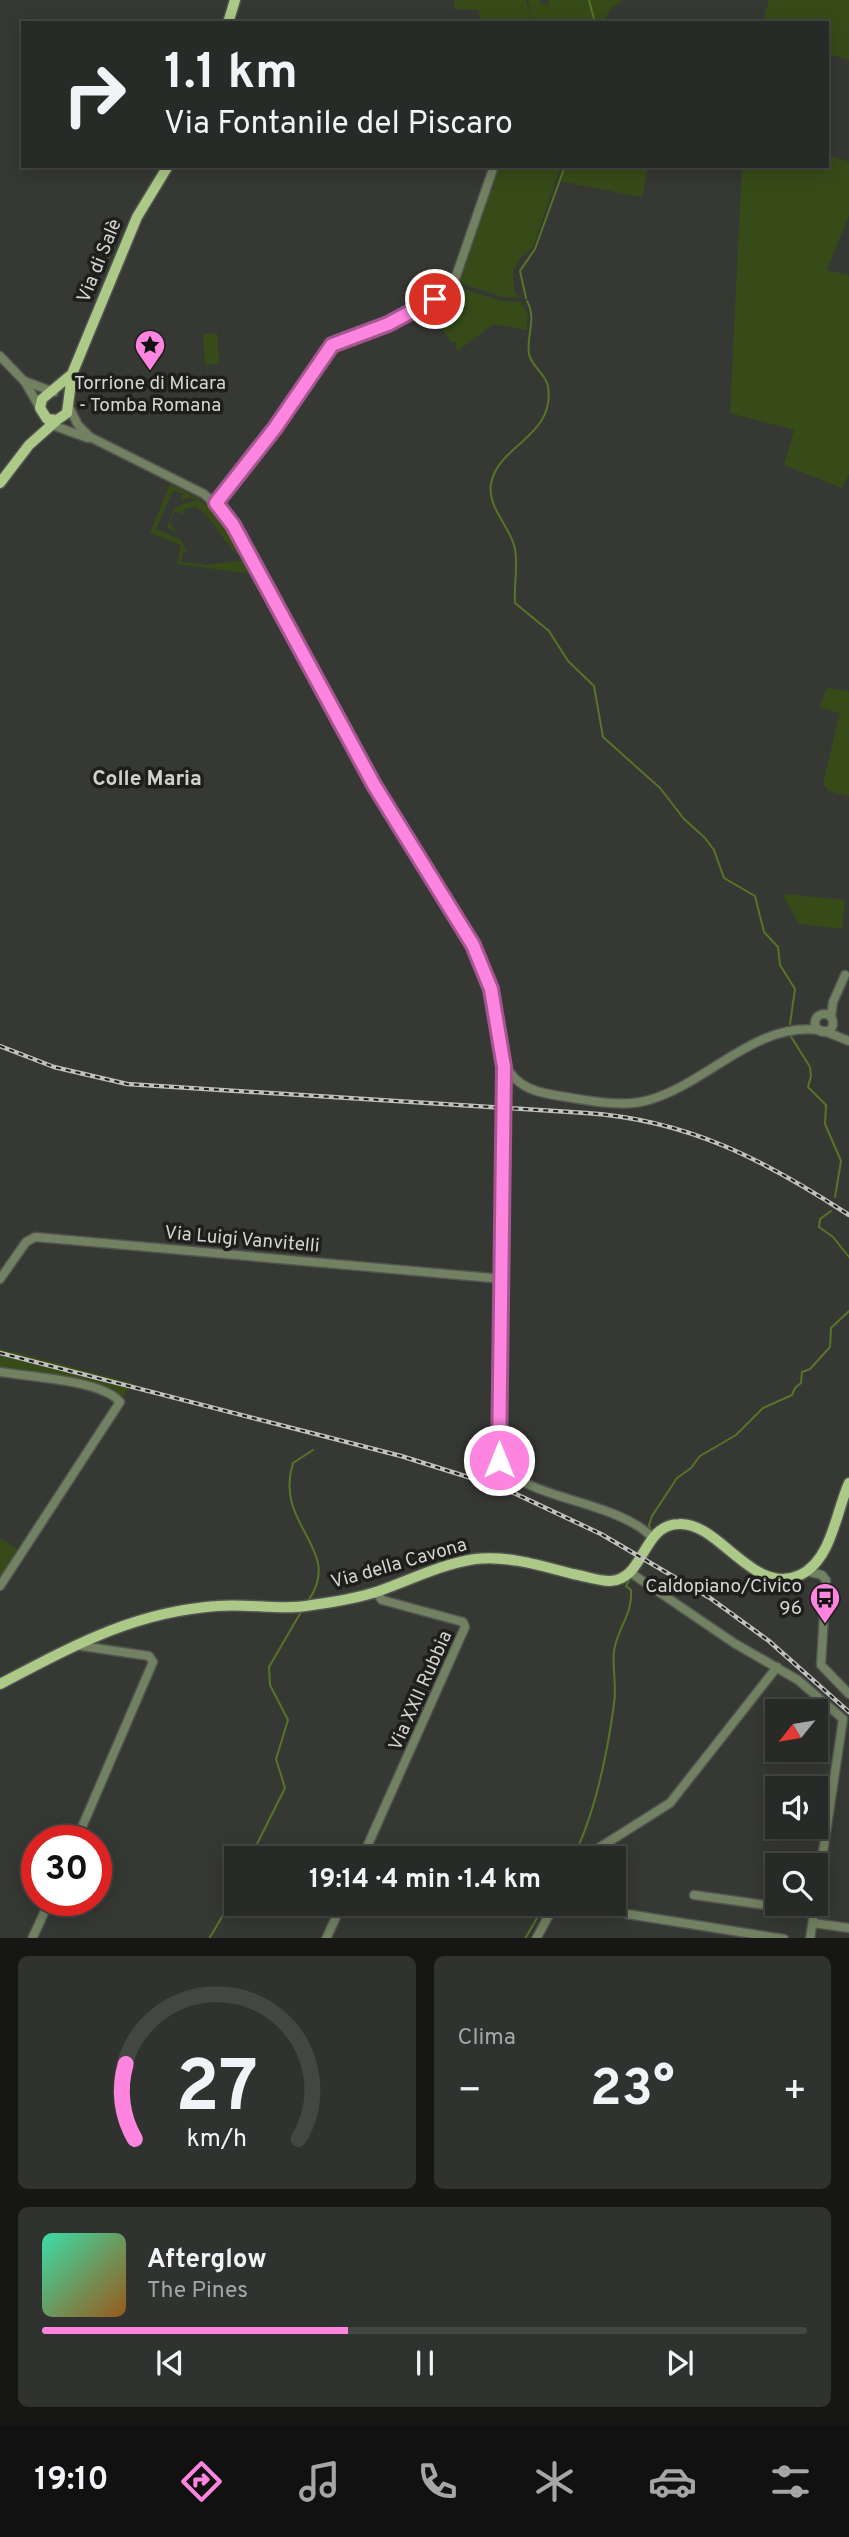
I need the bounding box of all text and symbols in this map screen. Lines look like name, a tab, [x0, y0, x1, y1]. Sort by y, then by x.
text: 1.1 km	[164, 44, 298, 106]
icon: right	[49, 49, 140, 140]
text: Via Fontanile del Piscaro	[164, 105, 513, 145]
street label: Via di Salè	[72, 216, 128, 306]
pin	[405, 269, 465, 329]
icon: arrive	[416, 280, 454, 318]
place icon: Torrione di Micara - Tomba Romana	[133, 328, 167, 372]
place label: Torrione di Micara - Tomba Romana	[74, 372, 226, 418]
district label: Colle Maria	[92, 766, 202, 793]
street label: Via Luigi Vanvitelli	[163, 1221, 321, 1259]
position arrow	[462, 1423, 536, 1497]
street label: Via della Cavona	[328, 1533, 470, 1595]
place label: Caldopiano/Civico 96	[645, 1575, 802, 1621]
bus stop icon: Caldopiano/Civico 96	[808, 1581, 842, 1625]
street label: Via XXII Rubbia	[384, 1627, 458, 1755]
north arrow	[765, 1699, 828, 1762]
map controls	[765, 1699, 828, 1916]
button: sound	[765, 1776, 828, 1839]
speed limit sign: 30	[21, 1825, 112, 1916]
button: search	[765, 1853, 828, 1916]
text: 19:14 · 4 min · 1.4 km	[309, 1864, 541, 1897]
text: Clima	[458, 2024, 516, 2053]
text: 27	[175, 2045, 258, 2137]
text: 23°	[590, 2058, 675, 2124]
text: −	[458, 2068, 482, 2117]
text: +	[782, 2068, 807, 2117]
text: km/h	[186, 2123, 247, 2155]
text: Afterglow	[147, 2244, 267, 2277]
text: The Pines	[147, 2277, 248, 2306]
icon: previous	[151, 2344, 189, 2382]
icon: pause	[406, 2344, 444, 2382]
icon: next	[661, 2344, 699, 2382]
icon: directions	[177, 2457, 226, 2506]
icon: music	[295, 2457, 344, 2506]
icon: phone	[413, 2457, 462, 2506]
icon: climate	[530, 2457, 579, 2506]
icon: car	[648, 2457, 697, 2506]
icon: filters	[766, 2457, 815, 2506]
text: 19:10	[34, 2461, 108, 2501]

